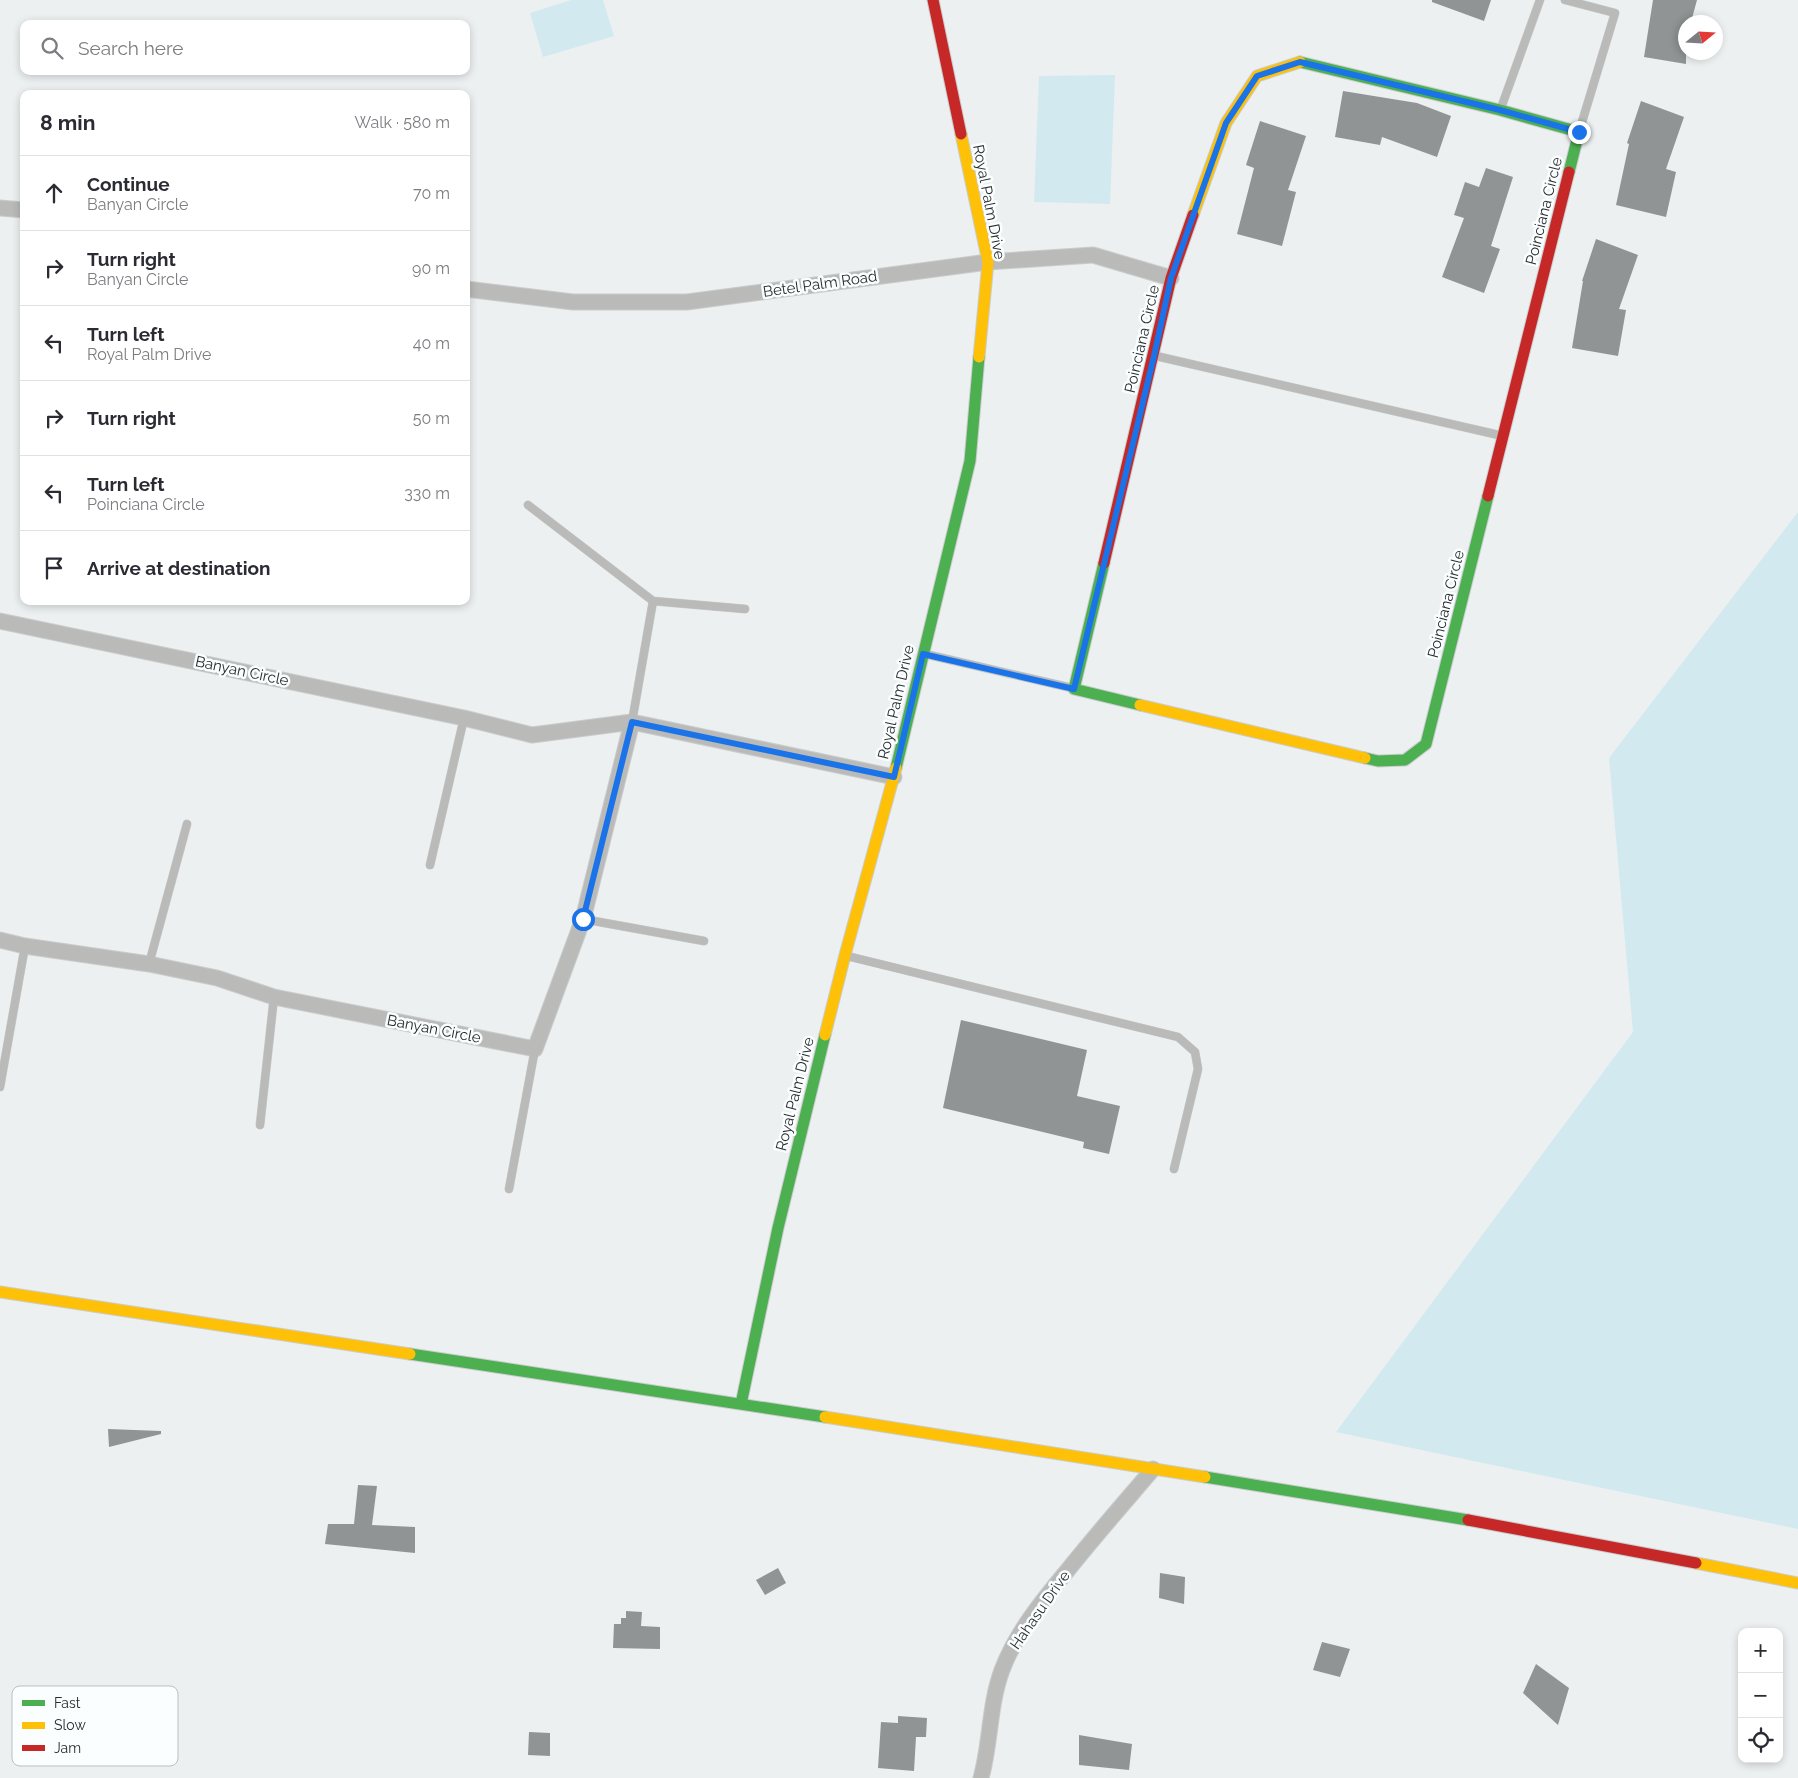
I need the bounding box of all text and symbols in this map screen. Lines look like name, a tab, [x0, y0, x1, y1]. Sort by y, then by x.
north arrow	[1678, 15, 1723, 60]
search box	[20, 20, 470, 75]
icon: search	[38, 34, 66, 62]
text: Search here	[78, 37, 184, 59]
text: 8 min	[40, 110, 95, 135]
text: Walk · 580 m	[355, 113, 450, 132]
route end	[1568, 121, 1591, 144]
street label: Royal Palm Drive	[969, 143, 1009, 261]
street label: Poinciana Circle	[1522, 155, 1566, 267]
text: Continue	[87, 173, 170, 195]
icon: ahead	[40, 179, 68, 207]
text: 70 m	[413, 184, 450, 203]
text: Banyan Circle	[87, 195, 188, 214]
text: Turn right	[87, 248, 176, 270]
icon: right	[40, 254, 68, 282]
text: 90 m	[412, 259, 450, 278]
street label: Betel Palm Road	[762, 267, 878, 301]
text: Banyan Circle	[87, 270, 188, 289]
street label: Poinciana Circle	[1121, 283, 1163, 395]
text: Turn left	[87, 323, 164, 345]
icon: left	[40, 329, 68, 357]
text: 40 m	[413, 334, 450, 353]
text: Royal Palm Drive	[87, 345, 211, 364]
icon: right	[40, 404, 68, 432]
text: Turn right	[87, 407, 176, 429]
text: 50 m	[413, 409, 450, 428]
text: Turn left	[87, 473, 164, 495]
icon: left	[40, 479, 68, 507]
text: 330 m	[404, 484, 450, 503]
text: Poinciana Circle	[87, 495, 205, 514]
street label: Poinciana Circle	[1424, 548, 1468, 660]
icon: arrive	[40, 554, 68, 582]
text: Arrive at destination	[87, 557, 271, 579]
street label: Royal Palm Drive	[874, 643, 918, 761]
street label: Banyan Circle	[194, 652, 291, 690]
route start	[572, 908, 595, 931]
street label: Banyan Circle	[386, 1011, 483, 1047]
street label: Royal Palm Drive	[772, 1035, 818, 1153]
street label: Hahasu Drive	[1006, 1567, 1074, 1653]
map controls	[1738, 1628, 1783, 1763]
button: +	[1738, 1628, 1783, 1673]
button: −	[1738, 1673, 1783, 1718]
legend	[12, 1686, 178, 1766]
text: Fast	[54, 1695, 81, 1711]
text: Slow	[54, 1717, 86, 1733]
button: locate	[1738, 1718, 1783, 1763]
text: Jam	[54, 1740, 81, 1756]

